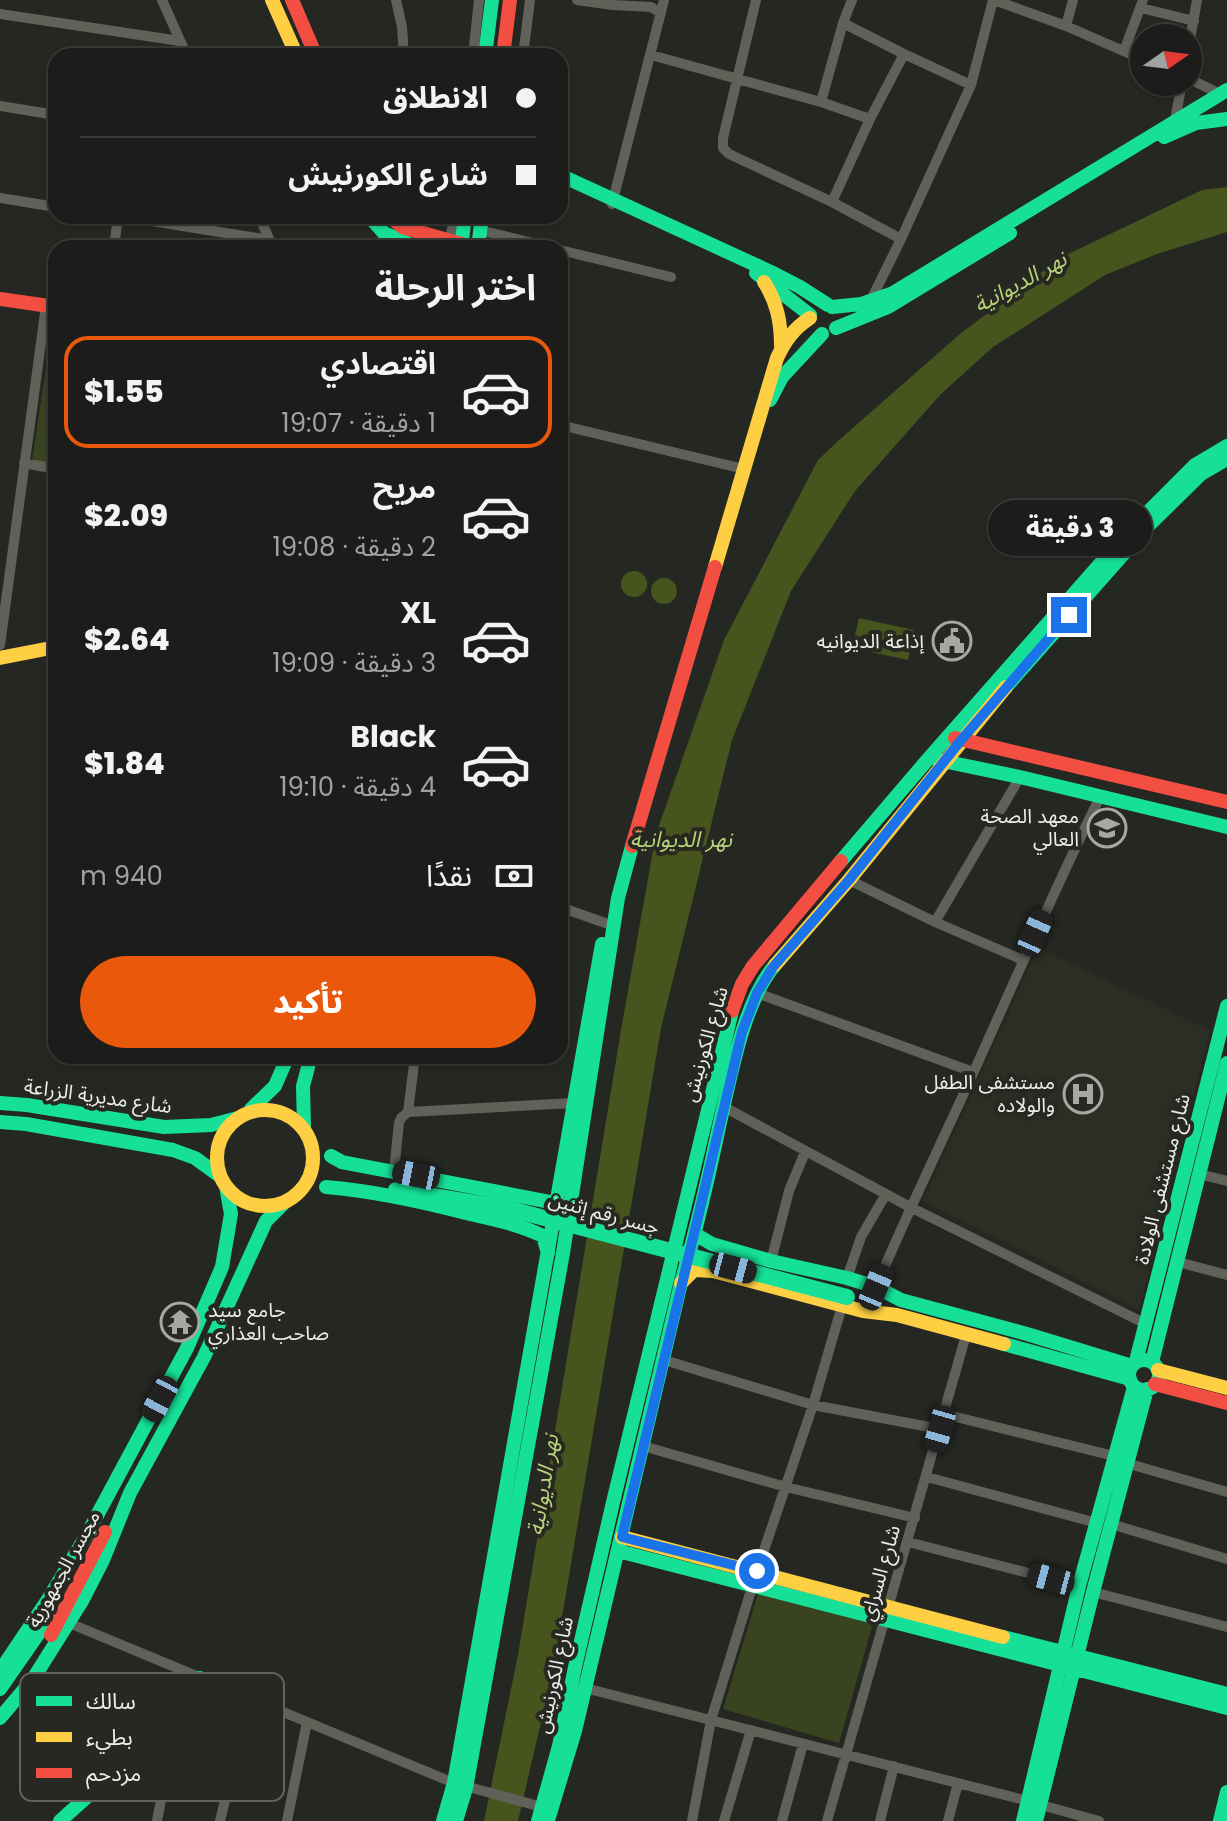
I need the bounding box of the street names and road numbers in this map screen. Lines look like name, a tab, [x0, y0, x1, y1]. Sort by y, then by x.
street label: شارع الكورنيش	[675, 983, 736, 1105]
street label: شارع مديرية الزراعة	[22, 1072, 174, 1121]
street label: شارع مستشفى الولادة	[1127, 1091, 1198, 1267]
street label: جسر رقم إثنين	[545, 1185, 663, 1242]
street label: مجسر الجمهورية	[19, 1505, 107, 1633]
street label: شارع السراي	[853, 1522, 909, 1625]
street label: شارع الكورنيش	[528, 1614, 581, 1736]

